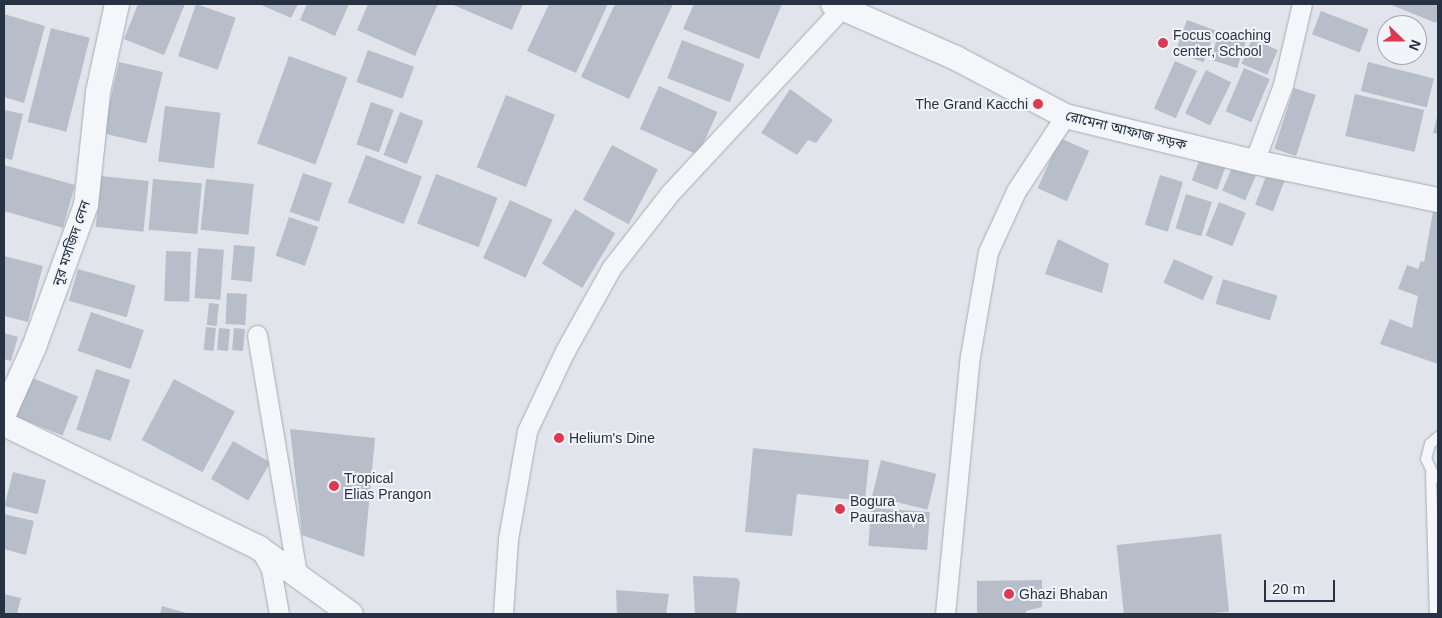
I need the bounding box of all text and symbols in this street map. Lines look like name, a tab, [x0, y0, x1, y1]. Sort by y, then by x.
north arrow	[1377, 15, 1427, 65]
place label: Focus coaching center, School	[1173, 27, 1271, 59]
marker: Focus coaching center, School	[1157, 37, 1169, 49]
text: N	[1406, 38, 1424, 53]
place label: The Grand Kacchi	[915, 96, 1028, 112]
marker: The Grand Kacchi	[1032, 98, 1044, 110]
street label: রোমেনা আফাজ সড়ক	[1064, 107, 1188, 153]
street label: নূর মসজিদ লেন	[49, 198, 93, 288]
place label: Helium's Dine	[569, 430, 655, 446]
marker: Helium's Dine	[553, 432, 565, 444]
place label: Tropical Elias Prangon	[344, 470, 431, 502]
marker: Tropical Elias Prangon	[328, 480, 340, 492]
place label: Bogura Paurashava	[850, 493, 925, 526]
marker: Bogura Paurashava	[834, 503, 846, 515]
scale bar	[1267, 570, 1338, 602]
text: 20 m	[1272, 580, 1305, 597]
place label: Ghazi Bhaban	[1019, 586, 1108, 602]
marker: Ghazi Bhaban	[1003, 588, 1015, 600]

